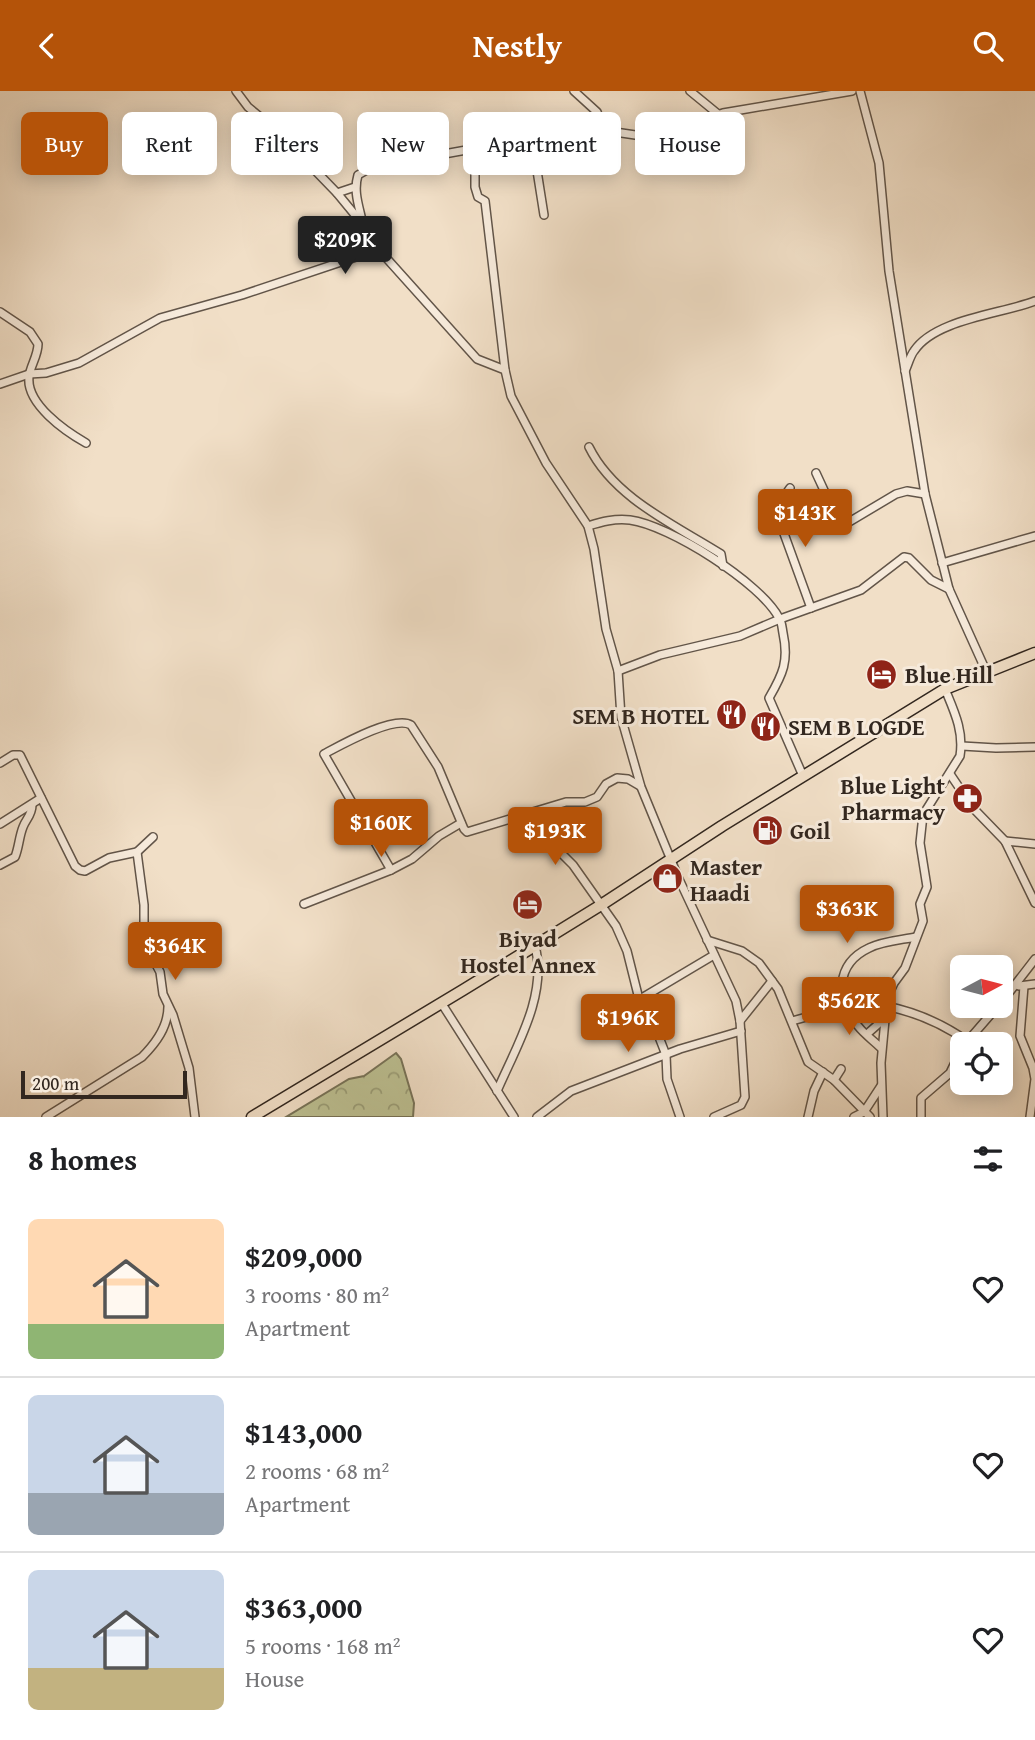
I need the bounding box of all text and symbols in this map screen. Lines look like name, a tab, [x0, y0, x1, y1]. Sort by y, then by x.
text: Nestly	[473, 22, 562, 69]
icon: back	[28, 27, 66, 65]
icon: search	[969, 27, 1007, 65]
chip: Buy	[21, 112, 108, 175]
chip: Rent	[122, 112, 217, 175]
chip: Filters	[231, 112, 343, 175]
chip: New	[357, 112, 449, 175]
chip: Apartment	[463, 112, 621, 175]
chip: House	[635, 112, 745, 175]
pin: $209K	[296, 216, 394, 276]
text: $209K	[314, 222, 376, 255]
pin: $143K	[756, 489, 854, 549]
text: $143K	[774, 495, 836, 528]
hotel icon: Blue Hill	[865, 657, 899, 691]
place label: Blue Hill	[905, 658, 993, 691]
restaurant icon: SEM B HOTEL	[715, 698, 749, 732]
place label: SEM B HOTEL	[572, 699, 709, 732]
restaurant icon: SEM B LOGDE	[748, 709, 782, 743]
place label: SEM B LOGDE	[788, 710, 924, 743]
place label: Blue Light Pharmacy	[841, 769, 945, 828]
pharmacy icon: Blue Light Pharmacy	[951, 781, 985, 815]
pin: $160K	[332, 799, 430, 859]
text: $160K	[350, 805, 412, 838]
pin: $193K	[506, 807, 604, 867]
text: $193K	[524, 813, 586, 846]
fuel station icon: Goil	[750, 813, 784, 847]
place label: Goil	[790, 814, 830, 847]
place label: Master Haadi	[690, 850, 762, 909]
shop icon: Master Haadi	[650, 862, 684, 896]
pin: $363K	[798, 885, 896, 945]
hotel icon: Biyad Hostel Annex	[511, 887, 545, 921]
text: $363K	[816, 891, 878, 924]
place label: Biyad Hostel Annex	[460, 922, 596, 981]
pin: $364K	[126, 923, 224, 982]
text: $364K	[144, 928, 206, 961]
north arrow	[950, 955, 1013, 1019]
map controls	[950, 955, 1013, 1095]
pin: $562K	[800, 977, 898, 1037]
text: $562K	[818, 983, 880, 1016]
pin: $196K	[579, 995, 677, 1054]
text: $196K	[597, 1000, 659, 1033]
button: locate	[950, 1032, 1013, 1095]
scale bar	[21, 1068, 187, 1100]
text: 200 m	[32, 1069, 79, 1097]
text: 8 homes	[28, 1137, 137, 1181]
icon: filters	[969, 1140, 1007, 1178]
text: $209,000	[245, 1234, 362, 1278]
icon: home	[84, 1247, 168, 1331]
icon: heart	[969, 1270, 1007, 1308]
text: 3 rooms · 80 m²	[245, 1278, 389, 1311]
text: Apartment	[245, 1311, 350, 1344]
text: $143,000	[245, 1410, 362, 1454]
icon: home	[84, 1423, 168, 1507]
icon: heart	[969, 1446, 1007, 1484]
text: 2 rooms · 68 m²	[245, 1454, 389, 1487]
text: Apartment	[245, 1487, 350, 1520]
text: $363,000	[245, 1585, 362, 1629]
icon: home	[84, 1598, 168, 1682]
icon: heart	[969, 1621, 1007, 1659]
text: 5 rooms · 168 m²	[245, 1629, 400, 1662]
text: House	[245, 1662, 304, 1695]

